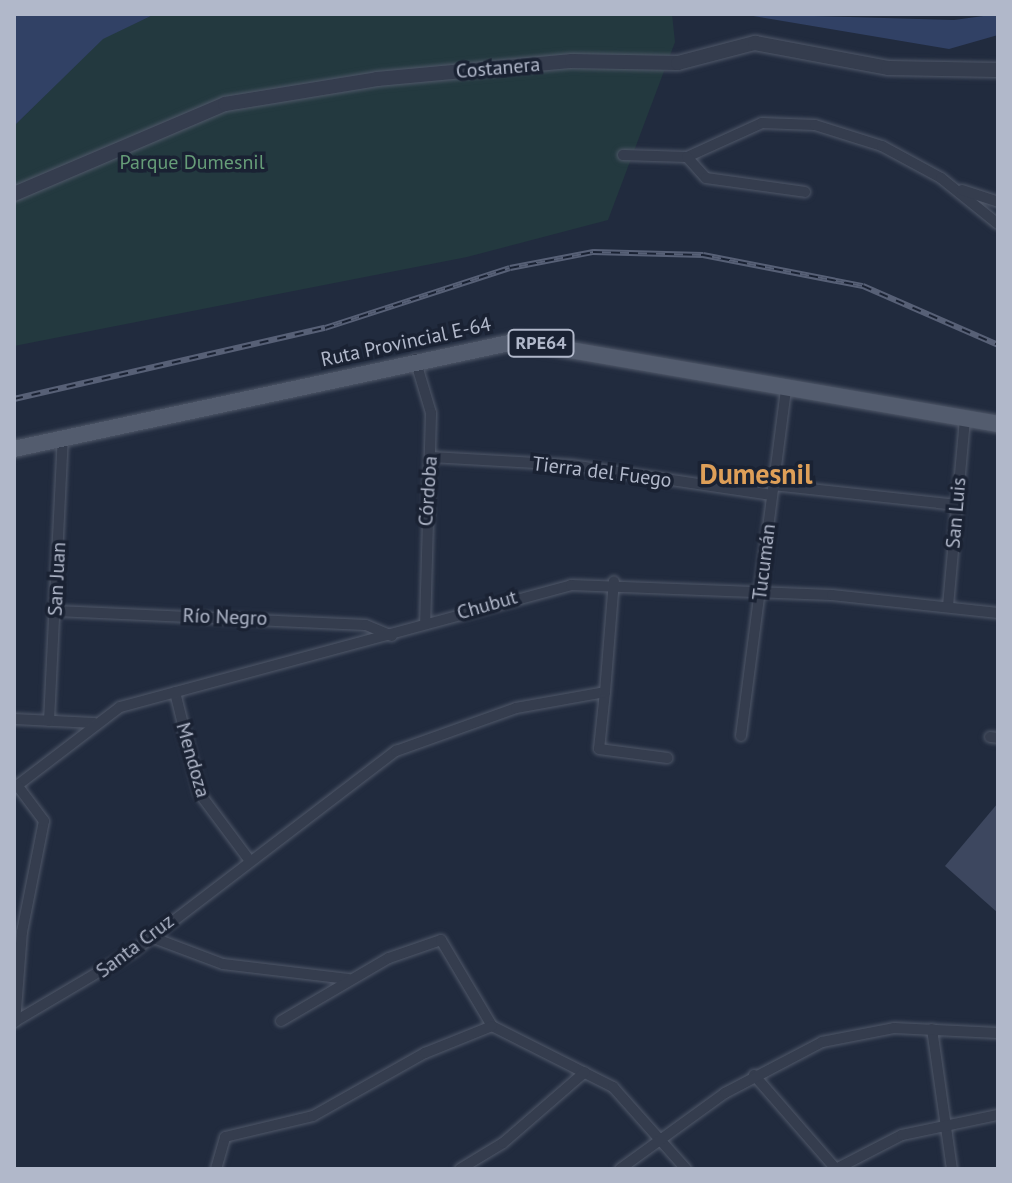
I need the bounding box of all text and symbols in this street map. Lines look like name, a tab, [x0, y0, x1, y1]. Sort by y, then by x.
street label: Costanera	[455, 52, 541, 84]
park label: Parque Dumesnil	[119, 150, 265, 174]
street label: Ruta Provincial E-64	[319, 312, 493, 372]
road number: RPE64	[507, 329, 575, 357]
street label: Tierra del Fuego	[531, 452, 673, 492]
street label: Córdoba	[414, 455, 442, 527]
district label: Dumesnil	[700, 457, 812, 491]
street label: San Luis	[941, 476, 971, 550]
street label: Tucumán	[747, 522, 781, 602]
street label: San Juan	[43, 541, 71, 617]
street label: Chubut	[454, 585, 520, 625]
street label: Río Negro	[182, 604, 268, 630]
street label: Mendoza	[171, 720, 215, 800]
street label: Santa Cruz	[91, 909, 179, 983]

